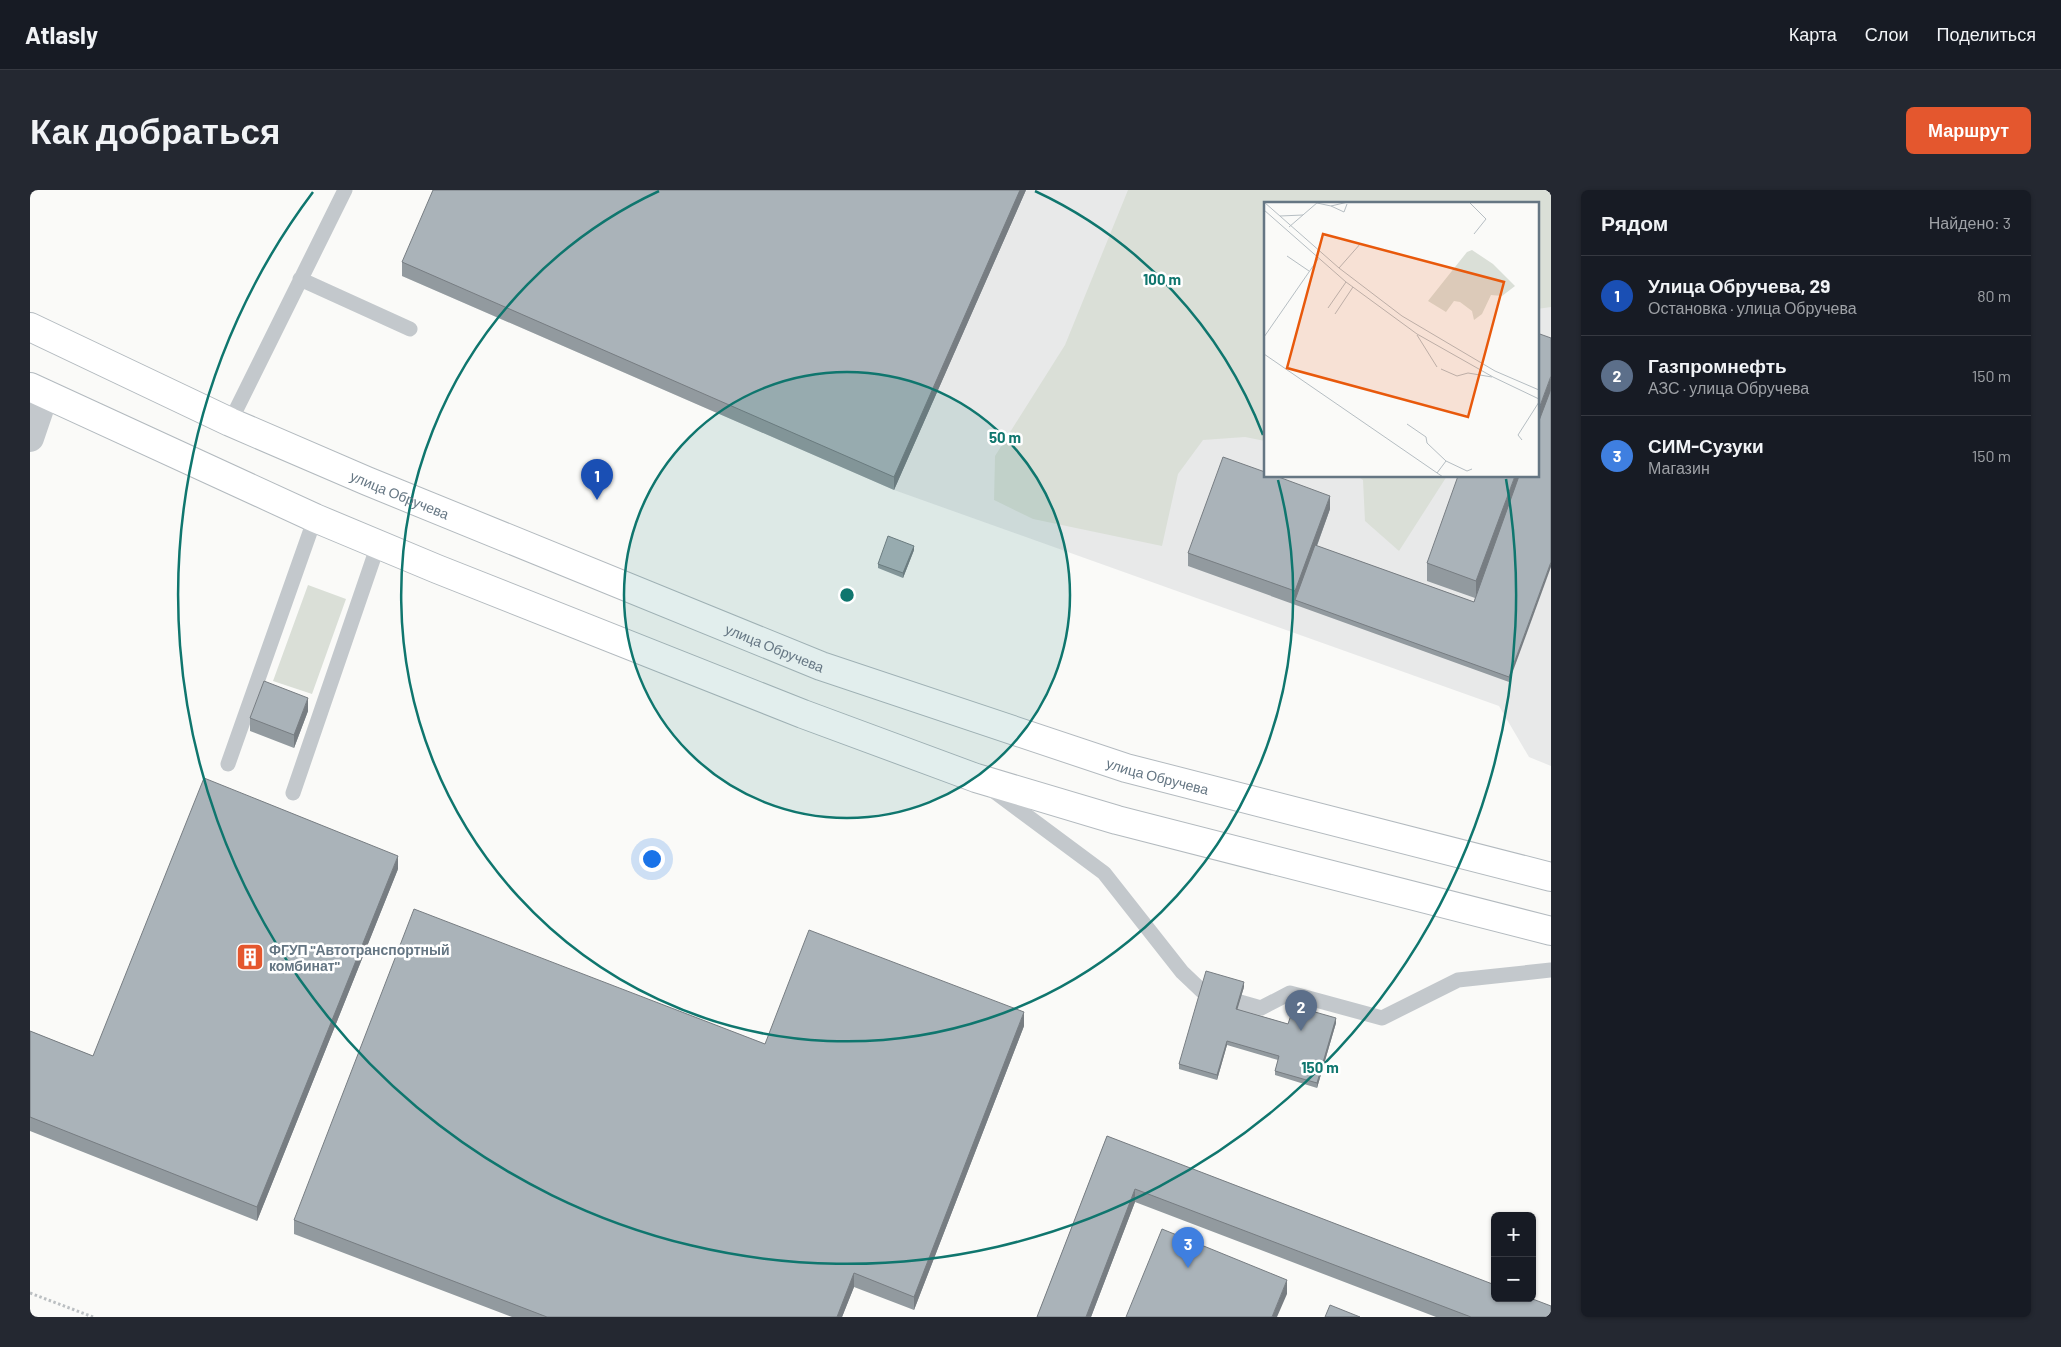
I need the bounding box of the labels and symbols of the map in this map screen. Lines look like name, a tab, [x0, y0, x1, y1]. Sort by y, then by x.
inset map	[1264, 202, 1538, 478]
text: 100 m	[1143, 270, 1181, 288]
text: 50 m	[989, 428, 1021, 446]
pin: 1	[581, 459, 613, 500]
street label: улица Обручева	[348, 466, 452, 522]
centre of rings	[838, 586, 856, 604]
street label: улица Обручева	[723, 619, 827, 675]
street label: улица Обручева	[1104, 754, 1211, 797]
your location	[639, 846, 665, 872]
place label: ФГУП "Автотранспортный комбинат"	[269, 941, 450, 974]
building icon: ФГУП "Автотранспортный комбинат"	[235, 942, 265, 972]
pin: 2	[1285, 990, 1317, 1031]
text: 150 m	[1301, 1058, 1339, 1076]
pin: 3	[1172, 1227, 1204, 1268]

